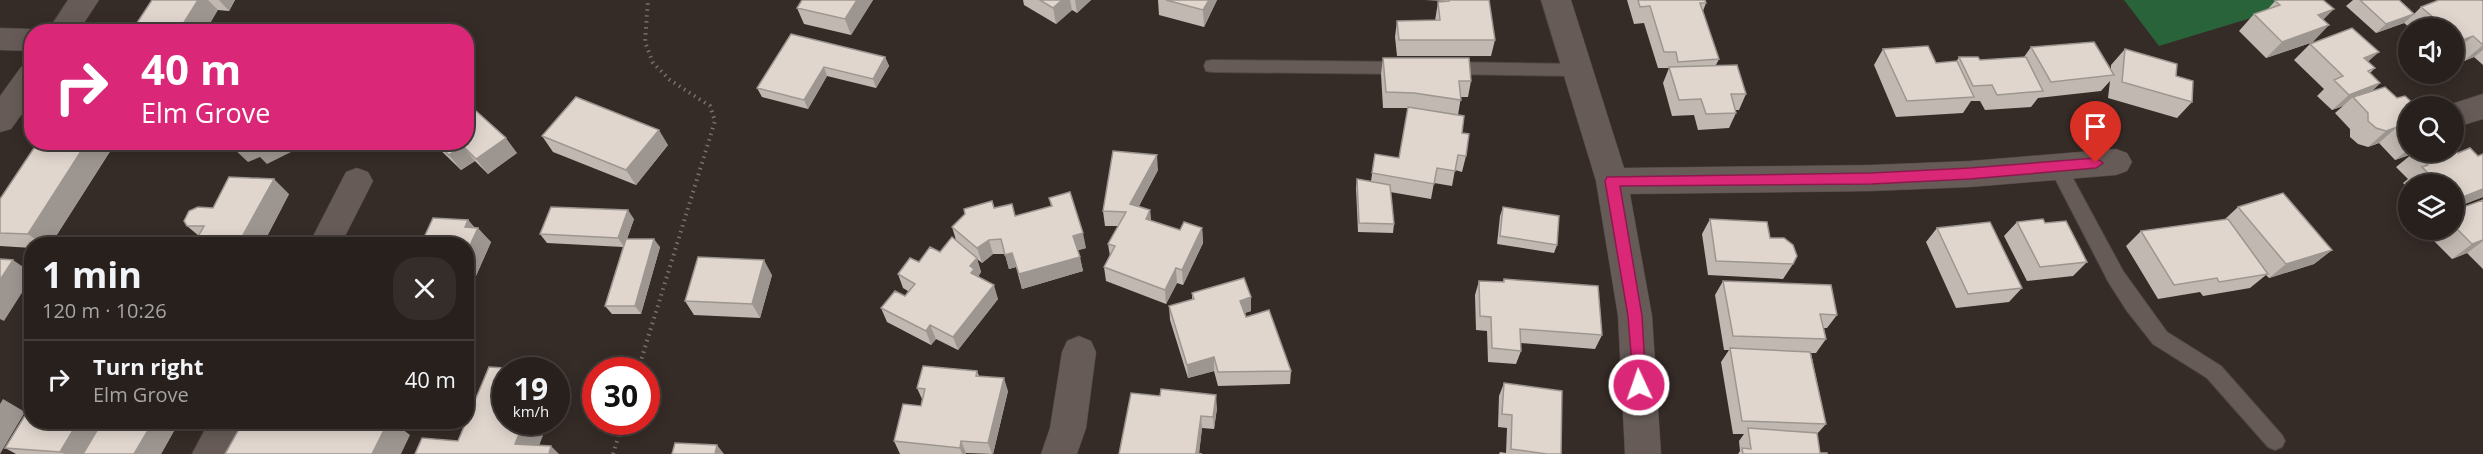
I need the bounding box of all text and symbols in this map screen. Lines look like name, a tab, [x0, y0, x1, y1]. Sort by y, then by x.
map controls	[2398, 18, 2464, 240]
button: sound	[2398, 18, 2464, 84]
text: 40 m	[141, 40, 241, 97]
icon: right	[42, 48, 120, 126]
text: Elm Grove	[141, 94, 270, 131]
button: search	[2398, 96, 2464, 162]
pin	[2070, 101, 2121, 163]
icon: arrive	[2079, 110, 2112, 143]
button: layers	[2398, 174, 2464, 240]
text: 1 min	[42, 250, 142, 299]
button: close	[393, 257, 456, 320]
text: 120 m · 10:26	[42, 297, 167, 324]
text: Turn right	[93, 351, 204, 381]
position arrow	[1607, 353, 1671, 417]
speed limit sign: 30	[582, 357, 660, 435]
icon: right	[42, 363, 75, 396]
text: 40 m	[405, 364, 456, 394]
text: 19	[514, 368, 548, 409]
text: Elm Grove	[93, 381, 189, 408]
text: km/h	[513, 401, 549, 421]

